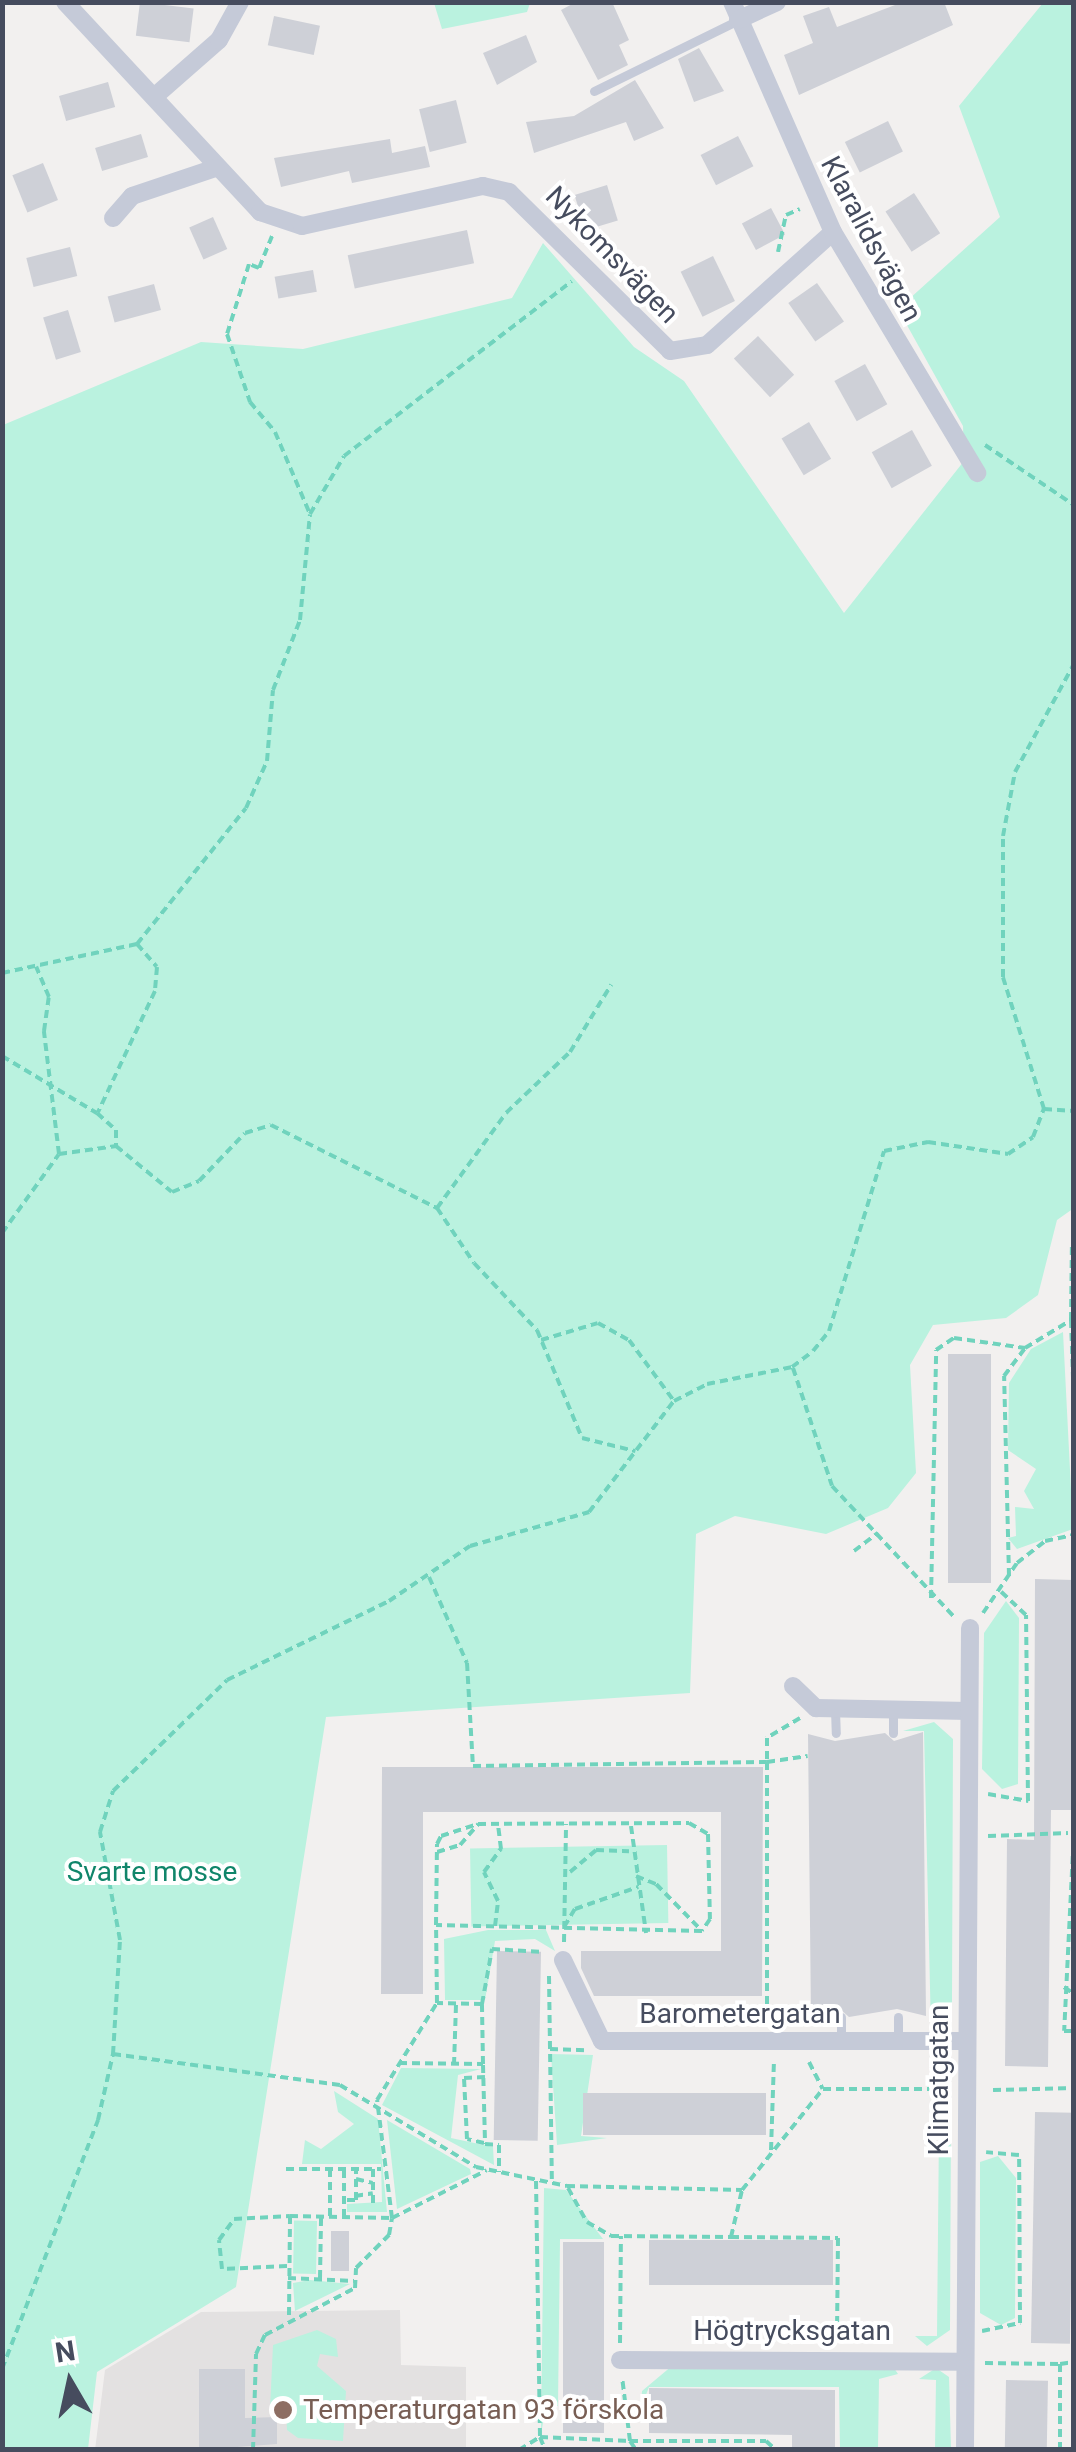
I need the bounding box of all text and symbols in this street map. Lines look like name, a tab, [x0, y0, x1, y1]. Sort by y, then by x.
street label: Klaralidsvägen	[813, 151, 929, 327]
street label: Nykomsvägen	[538, 180, 686, 330]
park label: Svarte mosse	[67, 1855, 237, 1889]
street label: Barometergatan	[639, 1997, 841, 2031]
street label: Klimatgatan	[922, 2005, 956, 2155]
street label: Högtrycksgatan	[693, 2314, 891, 2348]
north arrow	[20, 2332, 120, 2432]
text: N	[53, 2334, 78, 2370]
place label: Temperaturgatan 93 förskola	[303, 2393, 664, 2427]
marker: Temperaturgatan 93 förskola	[272, 2399, 294, 2421]

